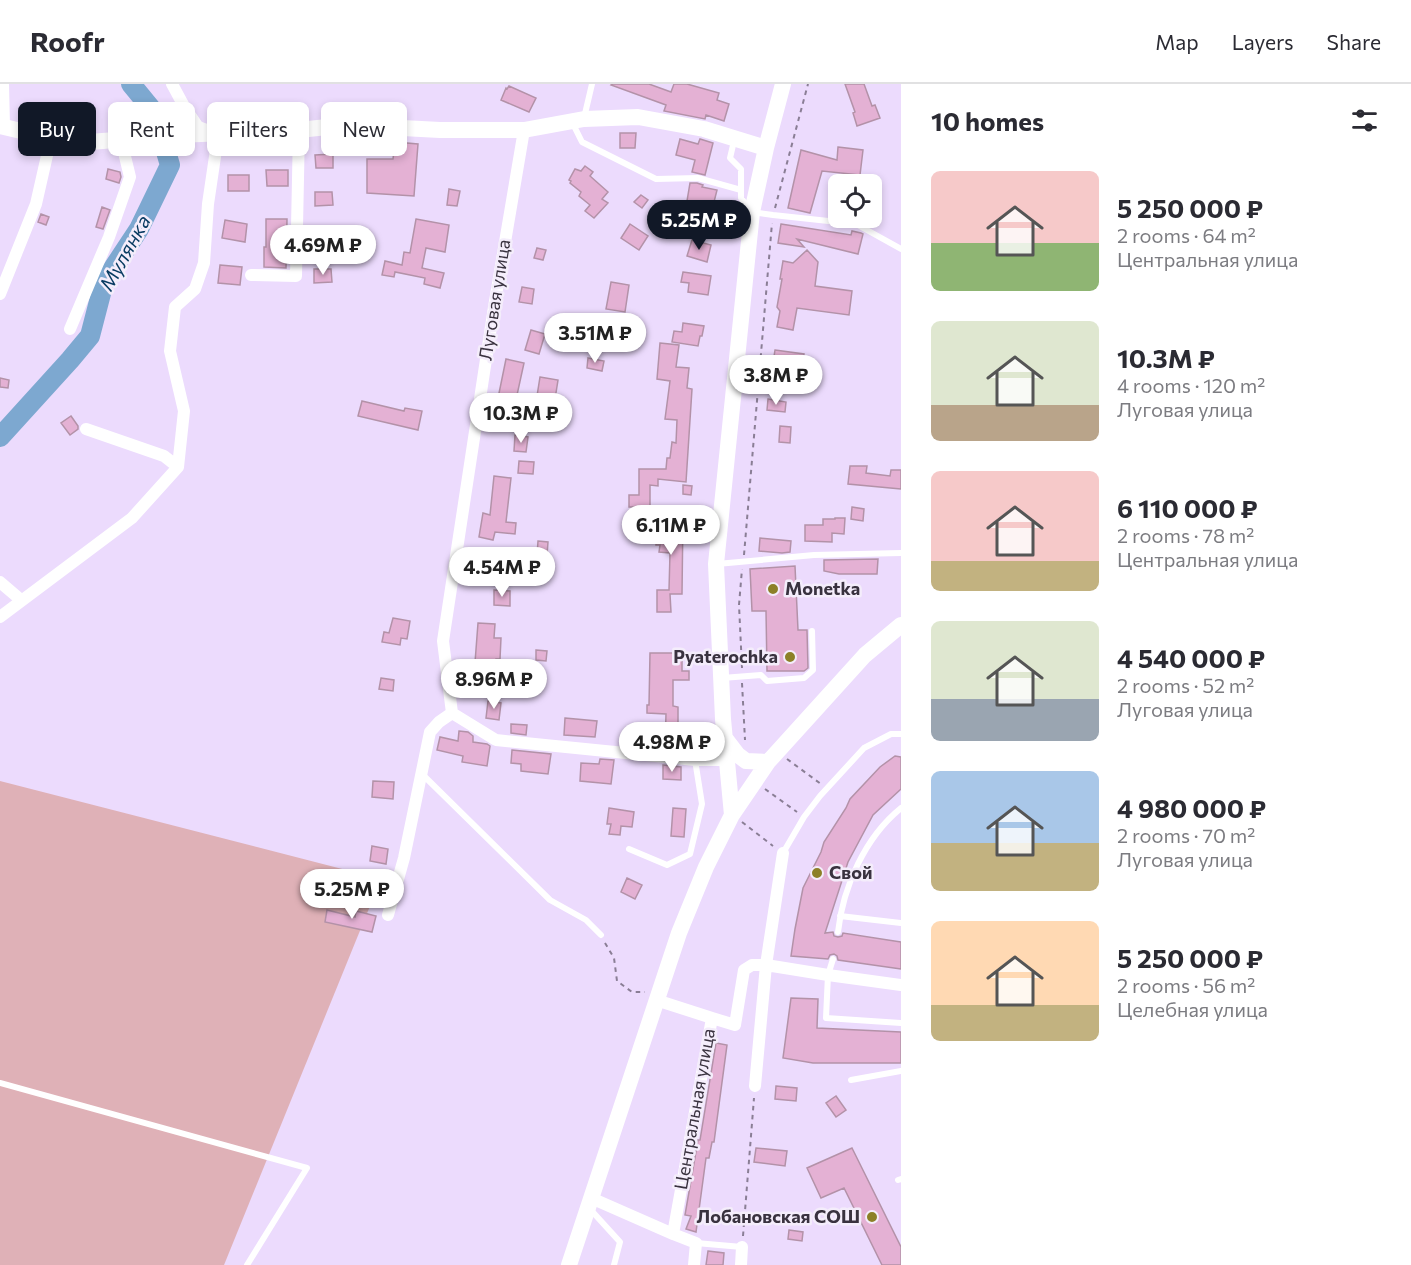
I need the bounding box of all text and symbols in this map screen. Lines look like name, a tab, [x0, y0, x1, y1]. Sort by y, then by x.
text: Roofr	[30, 24, 105, 58]
text: Map	[1155, 29, 1199, 54]
text: Layers	[1232, 29, 1294, 54]
text: Share	[1327, 29, 1381, 54]
chip: Buy	[18, 102, 96, 156]
chip: Rent	[108, 102, 195, 156]
chip: Filters	[207, 102, 309, 156]
chip: New	[321, 102, 407, 156]
icon: filters	[1348, 104, 1381, 137]
text: 10 homes	[931, 105, 1044, 136]
map controls	[828, 174, 882, 228]
button: locate	[828, 174, 882, 228]
text: 5 250 000 ₽	[1117, 192, 1263, 223]
icon: home	[979, 195, 1051, 267]
pin: 5.25M ₽	[644, 200, 754, 251]
text: 5.25M ₽	[661, 207, 737, 231]
water label: Мулянка	[94, 211, 155, 294]
text: 2 rooms · 64 m²	[1117, 223, 1256, 247]
pin: 4.69M ₽	[268, 225, 378, 276]
text: 4.69M ₽	[284, 232, 362, 256]
street label: Луговая улица	[474, 238, 514, 362]
text: Центральная улица	[1117, 247, 1298, 271]
pin: 3.51M ₽	[540, 313, 650, 364]
text: 3.51M ₽	[558, 320, 632, 344]
text: 10.3M ₽	[1117, 342, 1215, 373]
icon: home	[979, 345, 1051, 417]
pin: 3.8M ₽	[727, 355, 825, 406]
text: 3.8M ₽	[743, 362, 809, 386]
text: 4 rooms · 120 m²	[1117, 373, 1265, 397]
pin: 10.3M ₽	[466, 393, 576, 444]
text: Луговая улица	[1117, 397, 1253, 421]
text: 10.3M ₽	[483, 400, 559, 424]
text: 6 110 000 ₽	[1117, 492, 1258, 523]
icon: home	[979, 495, 1051, 567]
pin: 6.11M ₽	[616, 505, 726, 556]
text: 6.11M ₽	[636, 512, 706, 536]
text: 2 rooms · 78 m²	[1117, 523, 1254, 547]
pin: 4.54M ₽	[447, 547, 557, 598]
text: Центральная улица	[1117, 547, 1298, 571]
text: 4.54M ₽	[463, 554, 541, 578]
place label: Monetka	[785, 577, 860, 599]
marker: Monetka	[766, 582, 780, 596]
text: 4 540 000 ₽	[1117, 642, 1265, 673]
place label: Pyaterochka	[673, 645, 778, 667]
icon: home	[979, 645, 1051, 717]
marker: Pyaterochka	[783, 650, 797, 664]
pin: 8.96M ₽	[439, 659, 549, 710]
text: 8.96M ₽	[455, 666, 533, 690]
text: 2 rooms · 52 m²	[1117, 673, 1254, 697]
text: Луговая улица	[1117, 697, 1253, 721]
pin: 4.98M ₽	[617, 722, 727, 773]
text: 4.98M ₽	[633, 729, 711, 753]
text: 4 980 000 ₽	[1117, 792, 1266, 823]
icon: home	[979, 795, 1051, 867]
text: 2 rooms · 70 m²	[1117, 823, 1255, 847]
text: Луговая улица	[1117, 847, 1253, 871]
place label: Свой	[829, 861, 872, 883]
marker: Свой	[810, 866, 824, 880]
pin: 5.25M ₽	[297, 869, 407, 920]
text: 5.25M ₽	[314, 876, 390, 900]
text: 5 250 000 ₽	[1117, 942, 1263, 973]
icon: home	[979, 945, 1051, 1017]
text: 2 rooms · 56 m²	[1117, 973, 1255, 997]
text: Целебная улица	[1117, 997, 1268, 1021]
street label: Центральная улица	[669, 1027, 719, 1191]
place label: Лобановская СОШ	[697, 1205, 860, 1227]
marker: Лобановская СОШ	[865, 1210, 879, 1224]

